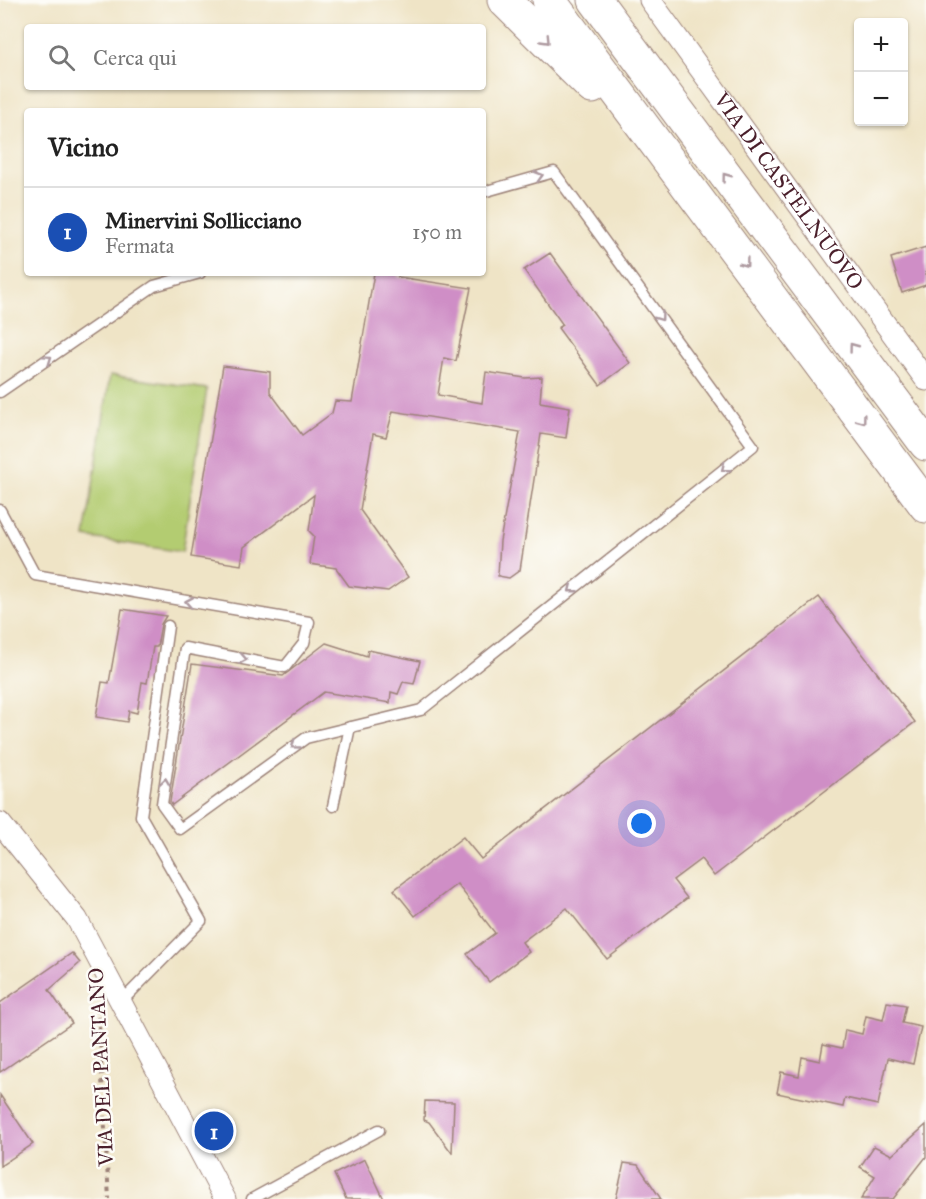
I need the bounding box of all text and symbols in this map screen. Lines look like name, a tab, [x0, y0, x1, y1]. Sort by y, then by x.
map controls	[854, 18, 908, 126]
button: +	[854, 18, 908, 72]
search box	[24, 24, 486, 90]
one-way arrow	[539, 33, 550, 44]
icon: search	[45, 41, 78, 74]
text: Cerca qui	[93, 44, 177, 71]
button: −	[854, 72, 908, 126]
street label: VIA DI CASTELNUOVO	[708, 86, 869, 295]
text: Vicino	[48, 131, 119, 163]
one-way arrow	[533, 171, 544, 183]
one-way arrow	[723, 172, 734, 183]
text: Minervini Sollicciano	[105, 207, 301, 234]
text: 1	[64, 220, 71, 244]
text: 150 m	[412, 220, 462, 244]
text: Fermata	[105, 234, 174, 258]
one-way arrow	[738, 257, 749, 268]
one-way arrow	[652, 310, 663, 321]
one-way arrow	[850, 342, 861, 353]
one-way arrow	[42, 355, 53, 366]
one-way arrow	[854, 413, 865, 424]
one-way arrow	[720, 460, 731, 471]
one-way arrow	[568, 582, 579, 593]
one-way arrow	[184, 596, 194, 608]
one-way arrow	[238, 652, 248, 665]
one-way arrow	[290, 738, 301, 749]
one-way arrow	[159, 778, 171, 787]
your location	[627, 809, 656, 838]
street label: VIA DEL PANTANO	[83, 967, 119, 1168]
pin: 1	[194, 1108, 234, 1154]

